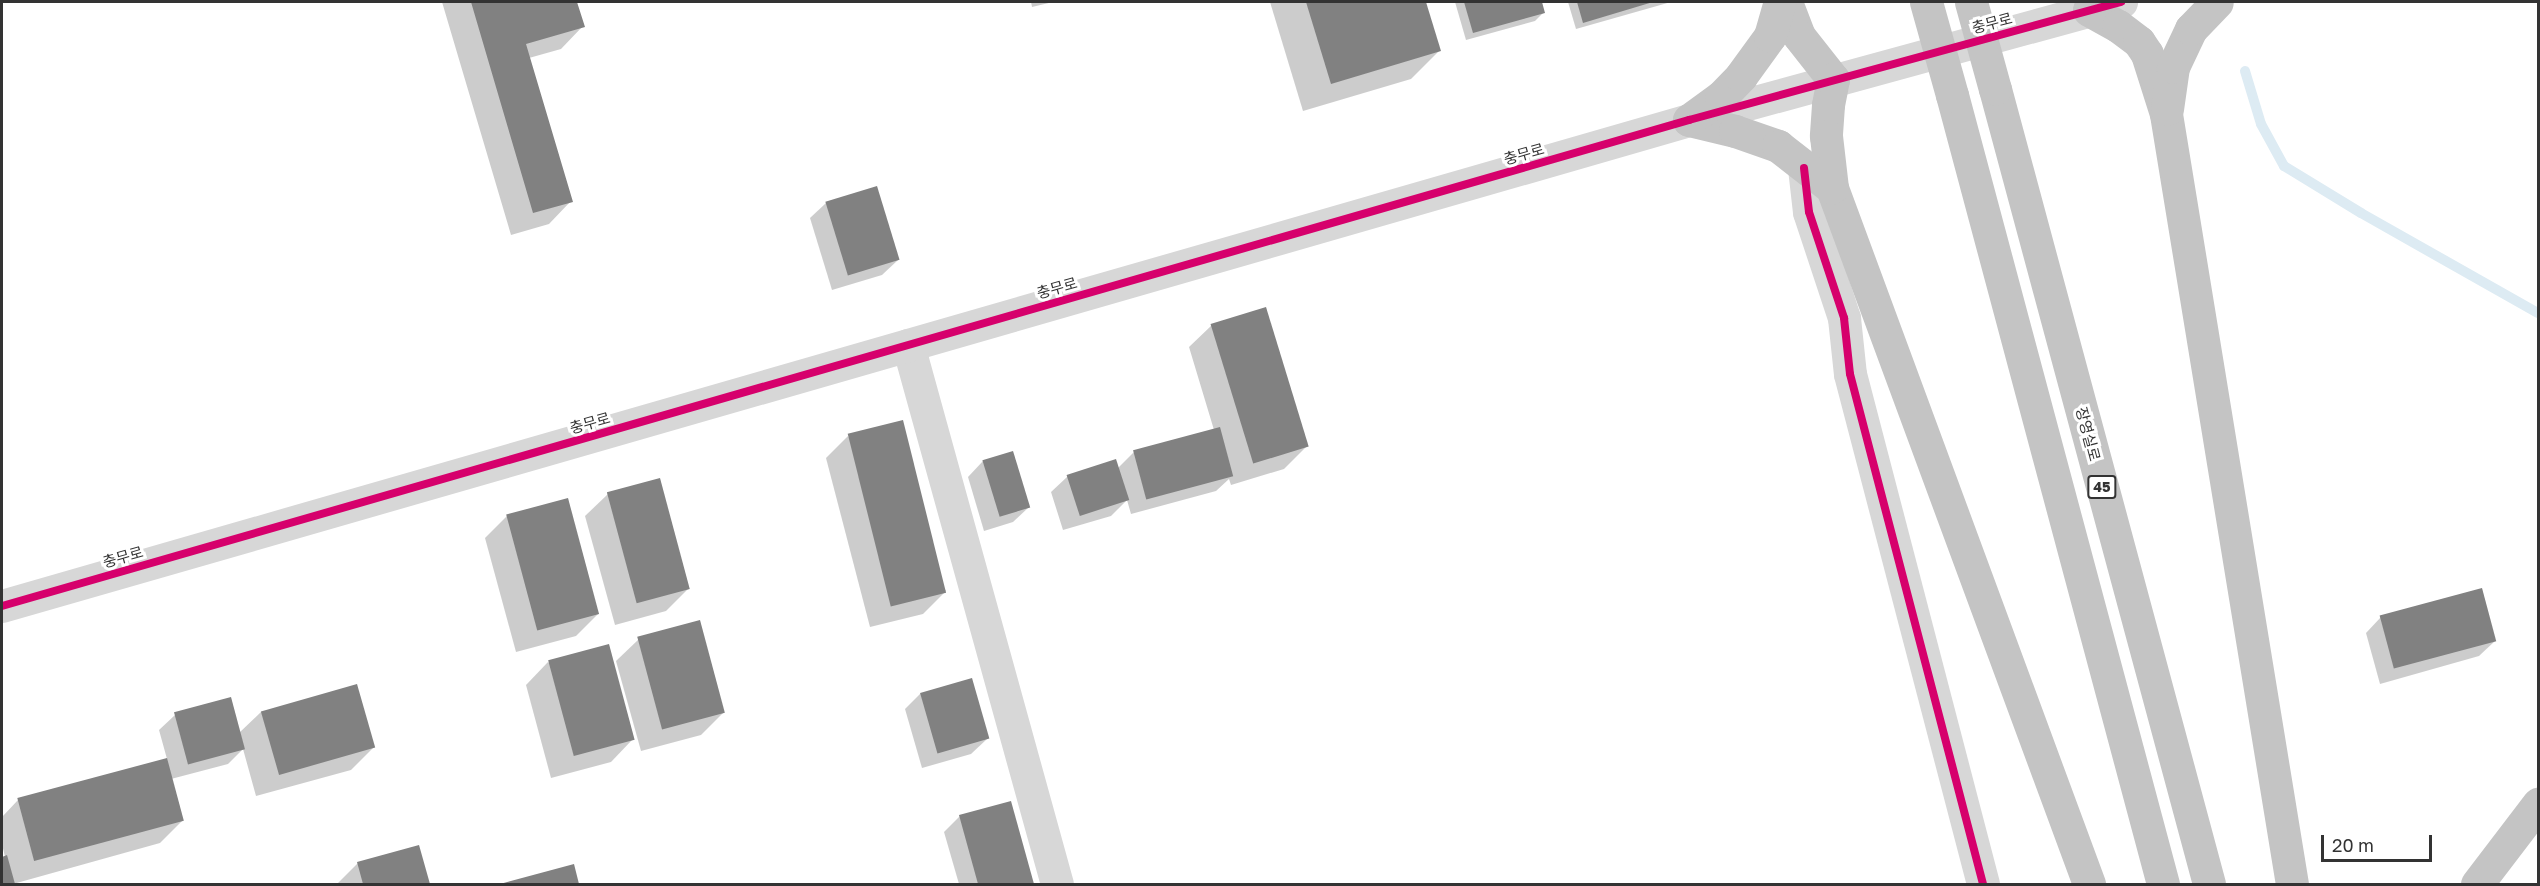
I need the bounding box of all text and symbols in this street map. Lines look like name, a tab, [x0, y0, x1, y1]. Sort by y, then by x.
street label: 충무로	[1970, 9, 2014, 37]
street label: 충무로	[1502, 140, 1546, 168]
street label: 충무로	[1035, 274, 1079, 302]
street label: 장영실로	[2072, 405, 2104, 463]
street label: 충무로	[568, 409, 612, 437]
road number: 45	[2087, 476, 2117, 498]
street label: 충무로	[101, 543, 145, 571]
scale bar	[2324, 823, 2435, 861]
text: 20 m	[2332, 834, 2374, 856]

